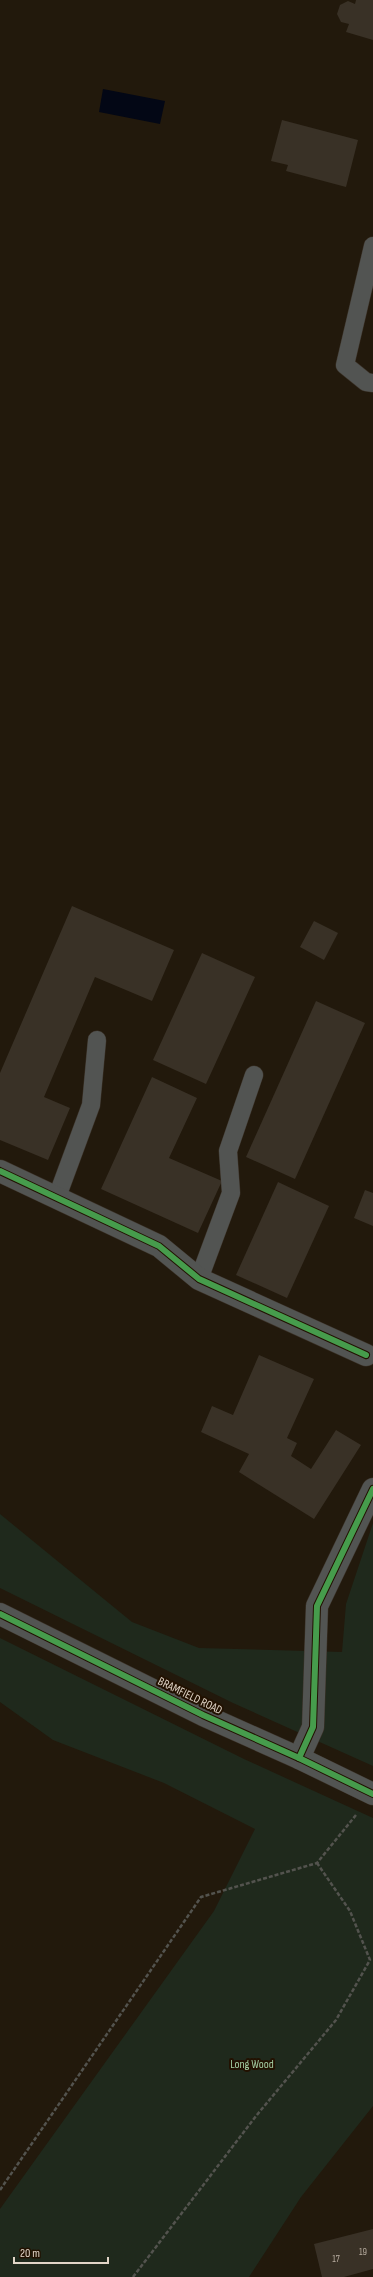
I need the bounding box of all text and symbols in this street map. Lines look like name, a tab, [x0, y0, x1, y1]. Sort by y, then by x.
street label: BRAMFIELD ROAD	[155, 1674, 225, 1718]
park label: Long Wood	[230, 2057, 274, 2072]
scale bar	[14, 2239, 108, 2265]
text: 20 m	[20, 2246, 40, 2261]
house number: 19	[359, 2246, 367, 2258]
house number: 17	[332, 2253, 340, 2265]

